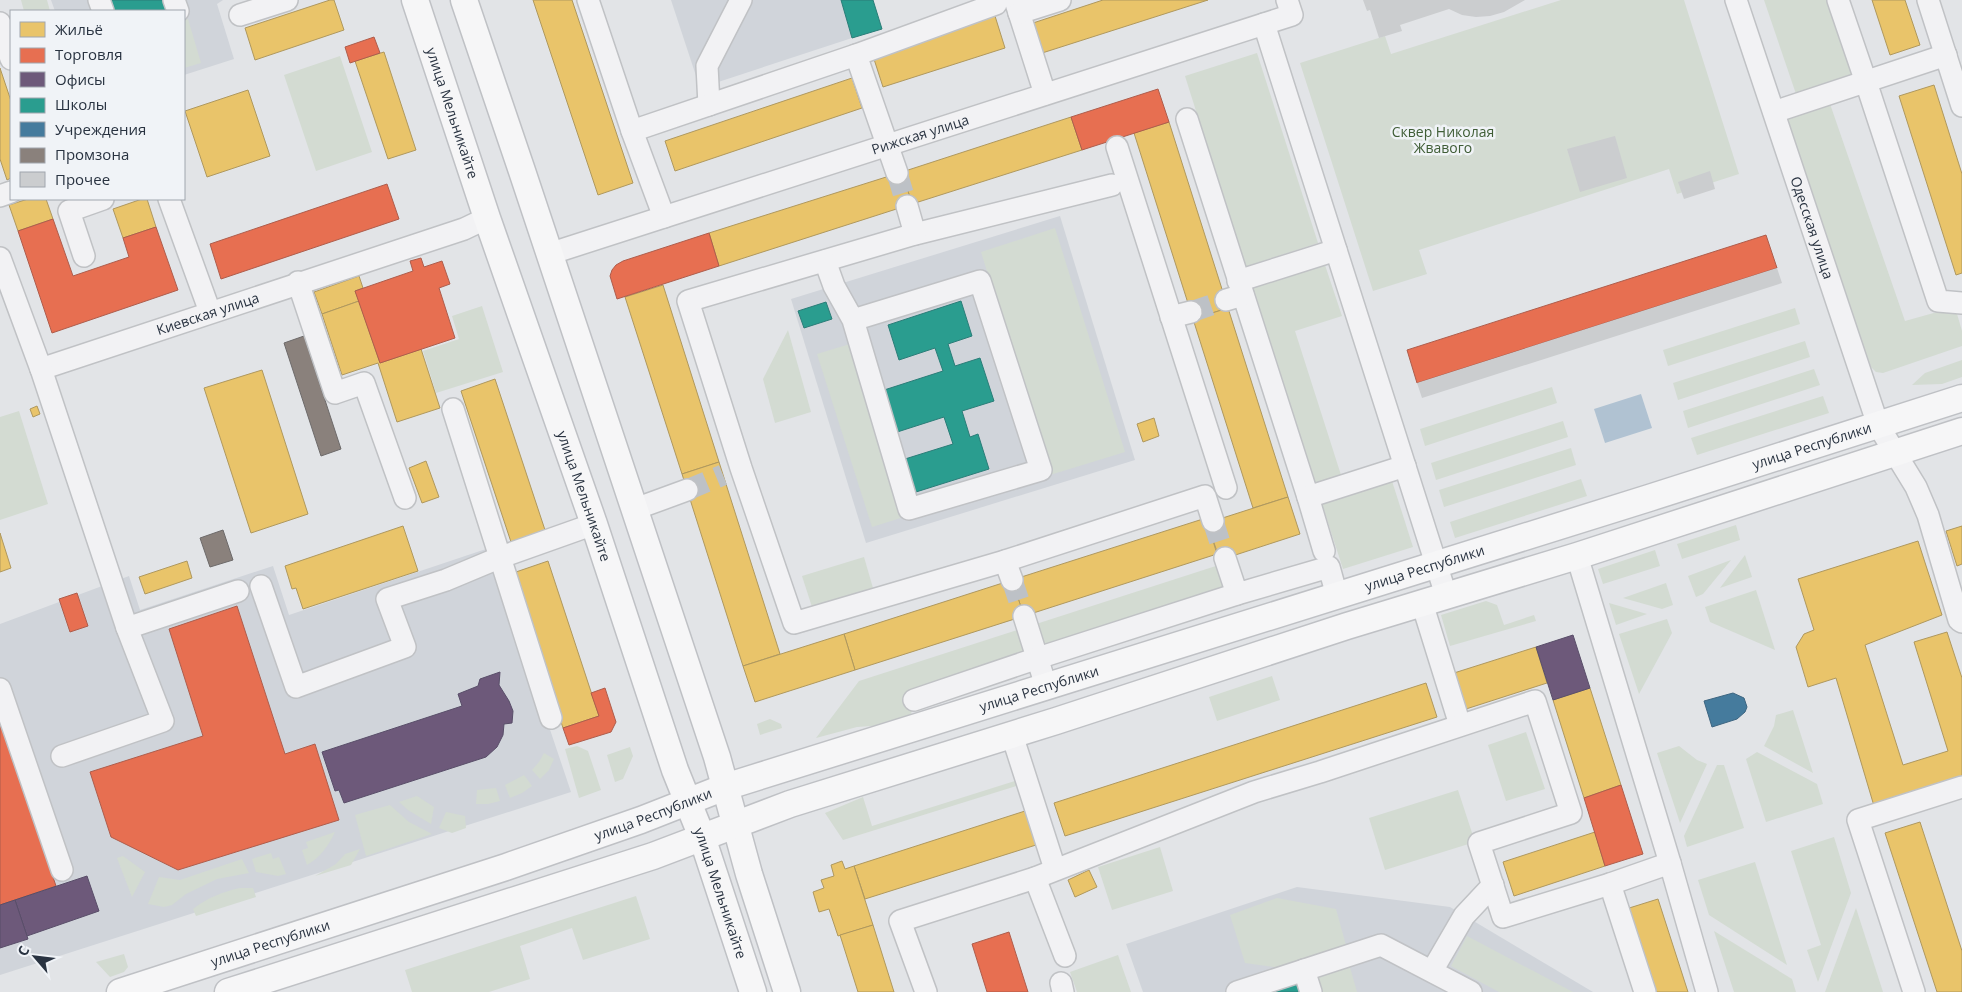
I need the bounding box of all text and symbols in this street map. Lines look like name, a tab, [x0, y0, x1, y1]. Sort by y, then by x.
legend	[10, 10, 185, 200]
text: Жильё	[55, 19, 103, 39]
text: Торговля	[55, 44, 122, 64]
street label: улица Мельникайте	[422, 45, 483, 181]
text: Офисы	[55, 69, 106, 89]
text: Школы	[55, 94, 107, 114]
street label: Рижская улица	[869, 110, 971, 159]
text: Учреждения	[55, 119, 146, 139]
park label: Сквер Николая Жвавого	[1392, 122, 1494, 157]
text: Промзона	[55, 144, 129, 164]
text: Прочее	[55, 169, 110, 189]
street label: Одесская улица	[1787, 174, 1839, 281]
street label: Киевская улица	[154, 287, 261, 339]
street label: улица Республики	[1750, 418, 1874, 473]
street label: улица Мельникайте	[553, 428, 616, 564]
street label: улица Республики	[1362, 540, 1487, 595]
street label: улица Республики	[977, 661, 1101, 716]
street label: улица Республики	[592, 783, 715, 845]
street label: улица Мельникайте	[690, 824, 751, 961]
street label: улица Республики	[208, 915, 332, 971]
north arrow	[10, 932, 60, 982]
text: С	[13, 942, 34, 959]

